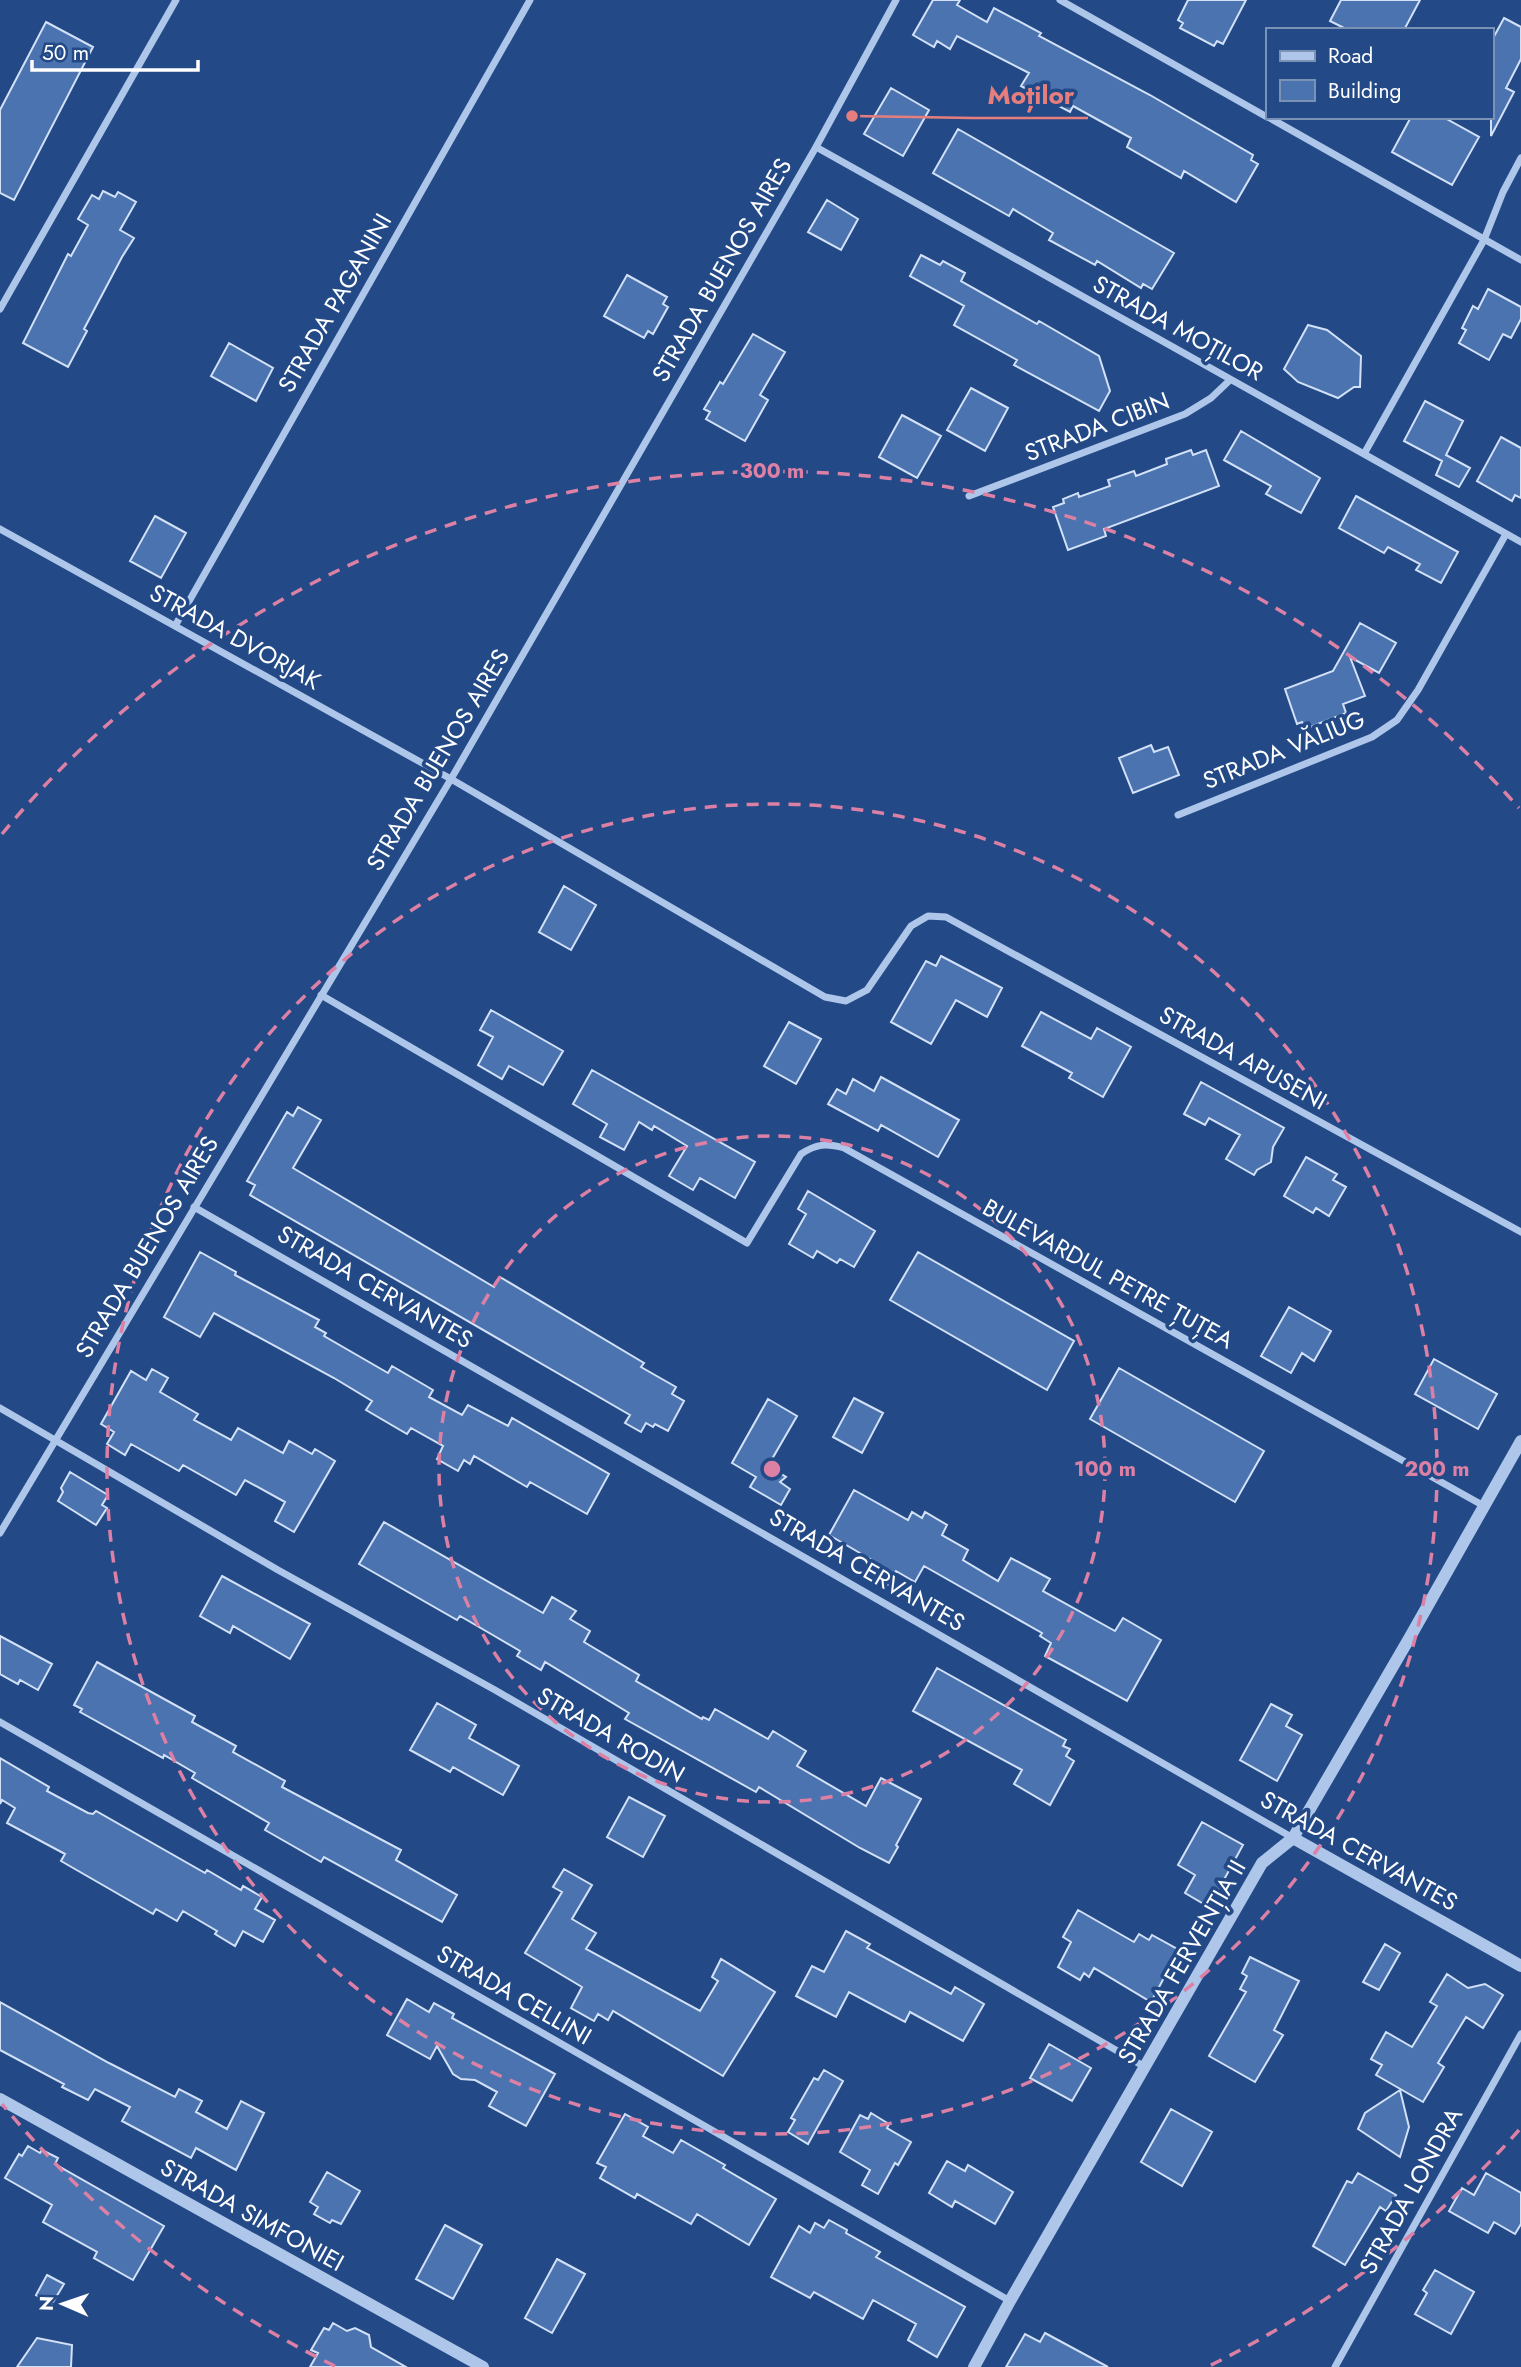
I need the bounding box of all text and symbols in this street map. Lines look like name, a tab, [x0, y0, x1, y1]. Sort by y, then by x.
scale bar	[32, 28, 198, 72]
legend	[1266, 28, 1493, 119]
text: 50 m	[42, 38, 89, 68]
text: Road	[1328, 41, 1373, 71]
callout: Moților	[973, 71, 1088, 118]
text: Moților	[988, 76, 1075, 114]
text: Building	[1328, 76, 1401, 106]
street label: STRADA BUENOS AIRES	[643, 151, 800, 388]
street label: STRADA PAGANINI	[269, 207, 400, 399]
street label: STRADA MOȚILOR	[1087, 266, 1270, 389]
street label: STRADA CIBIN	[1019, 383, 1174, 470]
text: 300 m	[740, 456, 804, 486]
street label: STRADA DVORJAK	[143, 575, 328, 698]
street label: STRADA BUENOS AIRES	[357, 642, 518, 877]
street label: STRADA VĂLIUG	[1198, 701, 1370, 798]
street label: STRADA APUSENI	[1153, 997, 1334, 1118]
street label: STRADA BUENOS AIRES	[66, 1129, 227, 1364]
street label: BULEVARDUL PETRE ȚUȚEA	[976, 1190, 1240, 1357]
street label: STRADA CERVANTES	[271, 1216, 480, 1357]
text: 100 m	[1074, 1454, 1136, 1484]
text: 200 m	[1404, 1454, 1470, 1484]
centre of rings	[760, 1457, 784, 1481]
street label: STRADA CERVANTES	[763, 1499, 972, 1640]
street label: STRADA RODIN	[531, 1678, 692, 1791]
street label: STRADA CERVANTES	[1254, 1782, 1464, 1919]
street label: STRADA FERVENȚIA II	[1109, 1853, 1254, 2070]
street label: STRADA CELLINI	[430, 1936, 598, 2053]
street label: STRADA LONDRA	[1350, 2101, 1471, 2280]
street label: STRADA SIMFONIEI	[154, 2150, 350, 2280]
north arrow	[28, 2269, 98, 2339]
text: N	[33, 2295, 60, 2311]

